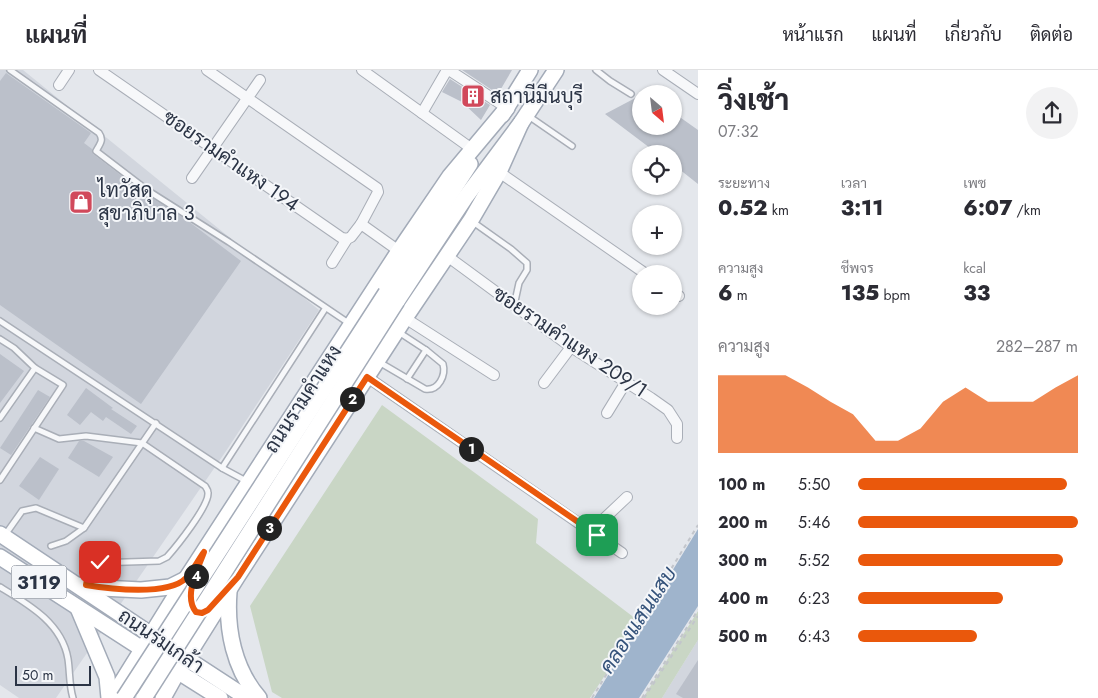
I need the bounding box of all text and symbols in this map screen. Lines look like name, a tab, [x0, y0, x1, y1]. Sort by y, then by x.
text: แผนที่	[25, 17, 87, 52]
text: หน้าแรก	[782, 22, 844, 48]
text: แผนที่	[872, 22, 916, 48]
text: เกี่ยวกับ	[944, 22, 1002, 48]
text: ติดต่อ	[1030, 22, 1073, 48]
text: วิ่งเช้า	[718, 80, 789, 121]
place label: สถานีมีนบุรี	[490, 82, 583, 111]
building icon: สถานีมีนบุรี	[460, 83, 486, 109]
north arrow	[632, 85, 682, 135]
map controls	[632, 85, 682, 315]
button: share	[1026, 87, 1078, 139]
street label: ซอยรามคำแหง 194	[157, 103, 305, 219]
text: 07:32	[718, 120, 759, 143]
button: locate	[632, 145, 682, 195]
text: ระยะทาง	[718, 173, 770, 193]
text: เวลา	[841, 173, 867, 193]
text: เพซ	[963, 173, 986, 193]
place label: ไทวัสดุ สุขาภิบาล 3	[96, 176, 195, 228]
shop icon: ไทวัสดุ สุขาภิบาล 3	[68, 189, 94, 215]
text: 0.52	[718, 193, 768, 223]
text: 3:11	[841, 193, 883, 223]
text: 6:07	[963, 193, 1012, 223]
text: km	[768, 200, 789, 220]
text: /km	[1012, 200, 1041, 220]
button: +	[632, 205, 682, 255]
text: ความสูง	[718, 258, 763, 278]
text: ชีพจร	[841, 258, 874, 278]
text: kcal	[963, 258, 986, 278]
button: −	[632, 265, 682, 315]
text: 6	[718, 278, 733, 308]
text: 135	[841, 278, 879, 308]
text: 33	[963, 278, 990, 308]
street label: ซอยรามคำแหง 209/1	[487, 279, 653, 405]
text: m	[733, 285, 748, 305]
text: bpm	[879, 285, 910, 305]
text: ความสูง	[718, 335, 770, 358]
text: 282–287 m	[996, 335, 1078, 358]
street label: ถนนรามคำแหง	[257, 339, 349, 459]
pin: 2	[340, 386, 364, 412]
text: 2	[348, 389, 357, 409]
pin: 1	[458, 436, 484, 462]
text: 1	[468, 439, 475, 459]
text: 100 m	[718, 473, 765, 496]
text: 5:50	[798, 473, 830, 496]
text: 200 m	[718, 511, 768, 534]
text: 5:46	[798, 511, 830, 534]
pin	[576, 514, 618, 556]
pin: 3	[256, 516, 282, 540]
text: 3	[265, 518, 274, 538]
icon: arrive	[583, 521, 611, 549]
pin	[79, 541, 121, 583]
icon: check	[86, 548, 114, 576]
text: 300 m	[718, 549, 767, 572]
text: 5:52	[798, 549, 830, 572]
water label: คลองแสนแสบ	[592, 560, 684, 679]
pin: 4	[184, 564, 208, 588]
road number: 3119	[12, 566, 66, 598]
text: 4	[192, 566, 201, 586]
text: 400 m	[718, 587, 768, 610]
text: 6:23	[798, 587, 830, 610]
street label: ถนนร่มเกล้า	[112, 602, 210, 680]
text: 500 m	[718, 625, 767, 648]
text: 6:43	[798, 625, 830, 648]
scale bar	[15, 663, 91, 686]
text: 50 m	[22, 665, 53, 685]

